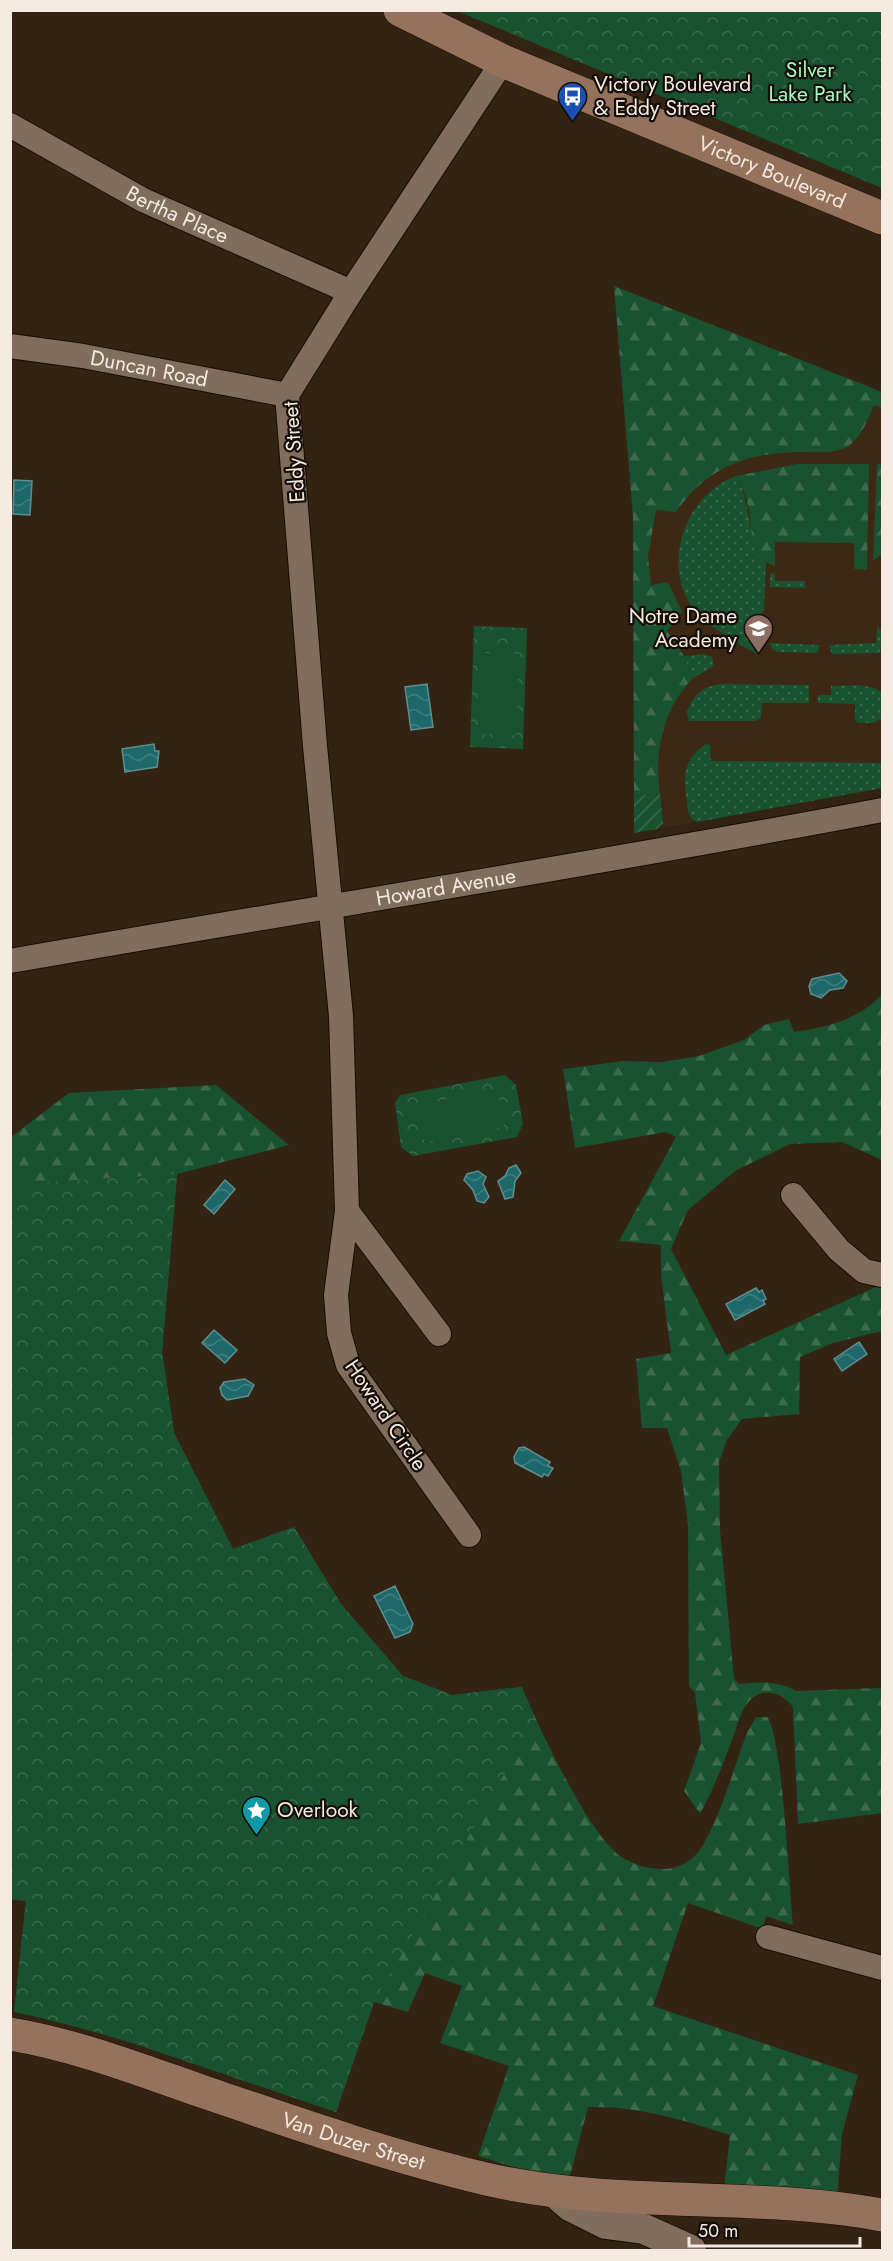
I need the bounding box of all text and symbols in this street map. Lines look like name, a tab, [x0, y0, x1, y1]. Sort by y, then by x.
park label: Silver Lake Park	[768, 55, 852, 109]
place label: Victory Boulevard & Eddy Street	[594, 69, 751, 123]
bus stop icon: Victory Boulevard & Eddy Street	[557, 80, 589, 122]
street label: Victory Boulevard	[693, 128, 850, 216]
street label: Bertha Place	[120, 178, 233, 251]
street label: Duncan Road	[88, 343, 210, 395]
street label: Eddy Street	[276, 401, 312, 503]
place label: Notre Dame Academy	[629, 601, 738, 655]
school or university icon: Notre Dame Academy	[742, 612, 774, 654]
street label: Howard Avenue	[374, 861, 518, 914]
street label: Howard Circle	[338, 1353, 434, 1477]
place icon: Overlook	[240, 1794, 272, 1836]
place label: Overlook	[277, 1795, 359, 1825]
street label: Van Duzer Street	[278, 2105, 428, 2177]
scale bar	[689, 2210, 860, 2248]
text: 50 m	[698, 2218, 738, 2244]

